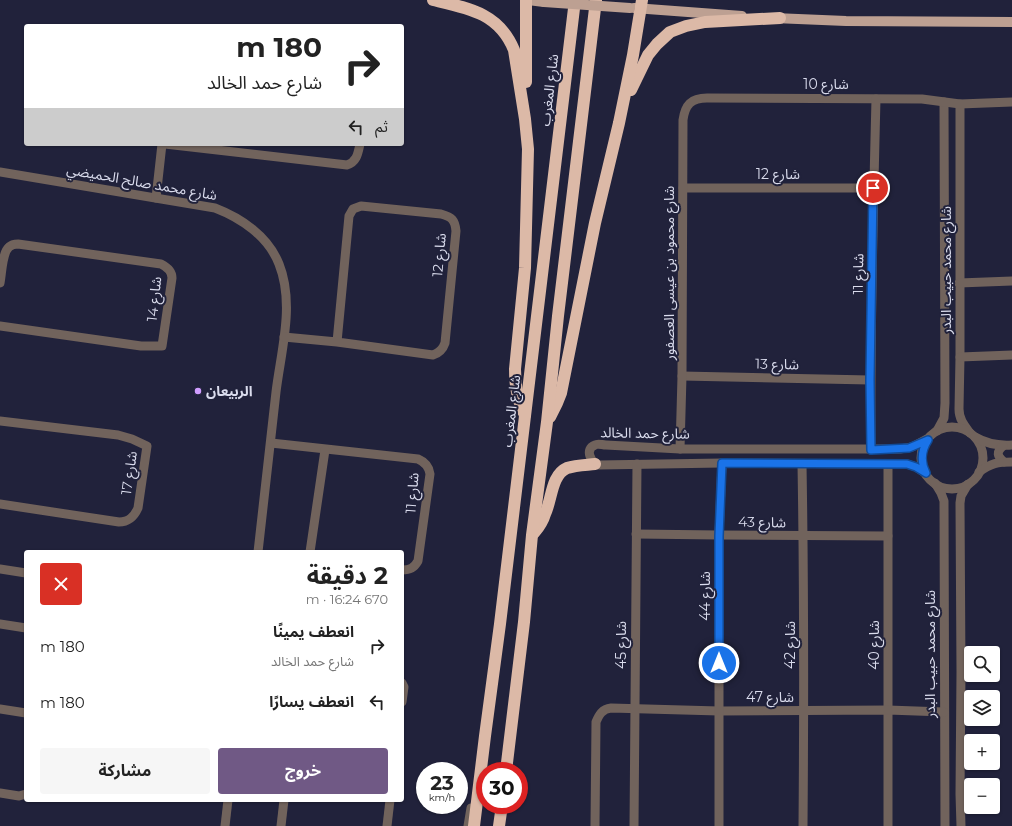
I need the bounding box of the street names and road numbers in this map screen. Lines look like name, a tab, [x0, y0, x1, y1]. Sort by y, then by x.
street label: شارع المغرب	[536, 53, 564, 127]
street label: شارع 10	[803, 75, 849, 95]
street label: شارع محمد صالح الحميضي	[65, 160, 219, 206]
street label: شارع 12	[756, 165, 800, 185]
street label: شارع محمود بن عيسى العصفور	[660, 186, 680, 361]
street label: شارع محمد حبيب البدر	[937, 206, 957, 335]
street label: شارع 12	[428, 232, 452, 278]
street label: شارع 11	[849, 253, 869, 295]
street label: شارع 14	[143, 276, 167, 323]
street label: شارع 13	[755, 355, 799, 375]
street label: شارع المغرب	[498, 374, 526, 448]
street label: شارع حمد الخالد	[600, 423, 690, 445]
street label: شارع 17	[117, 450, 143, 496]
street label: شارع 11	[401, 472, 425, 514]
street label: شارع 43	[738, 513, 786, 533]
street label: شارع 44	[696, 571, 716, 621]
street label: شارع محمد حبيب البدر	[921, 590, 941, 719]
street label: شارع 40	[865, 620, 885, 670]
street label: شارع 45	[612, 621, 632, 669]
street label: شارع 42	[781, 621, 801, 669]
street label: شارع 47	[746, 688, 794, 708]

